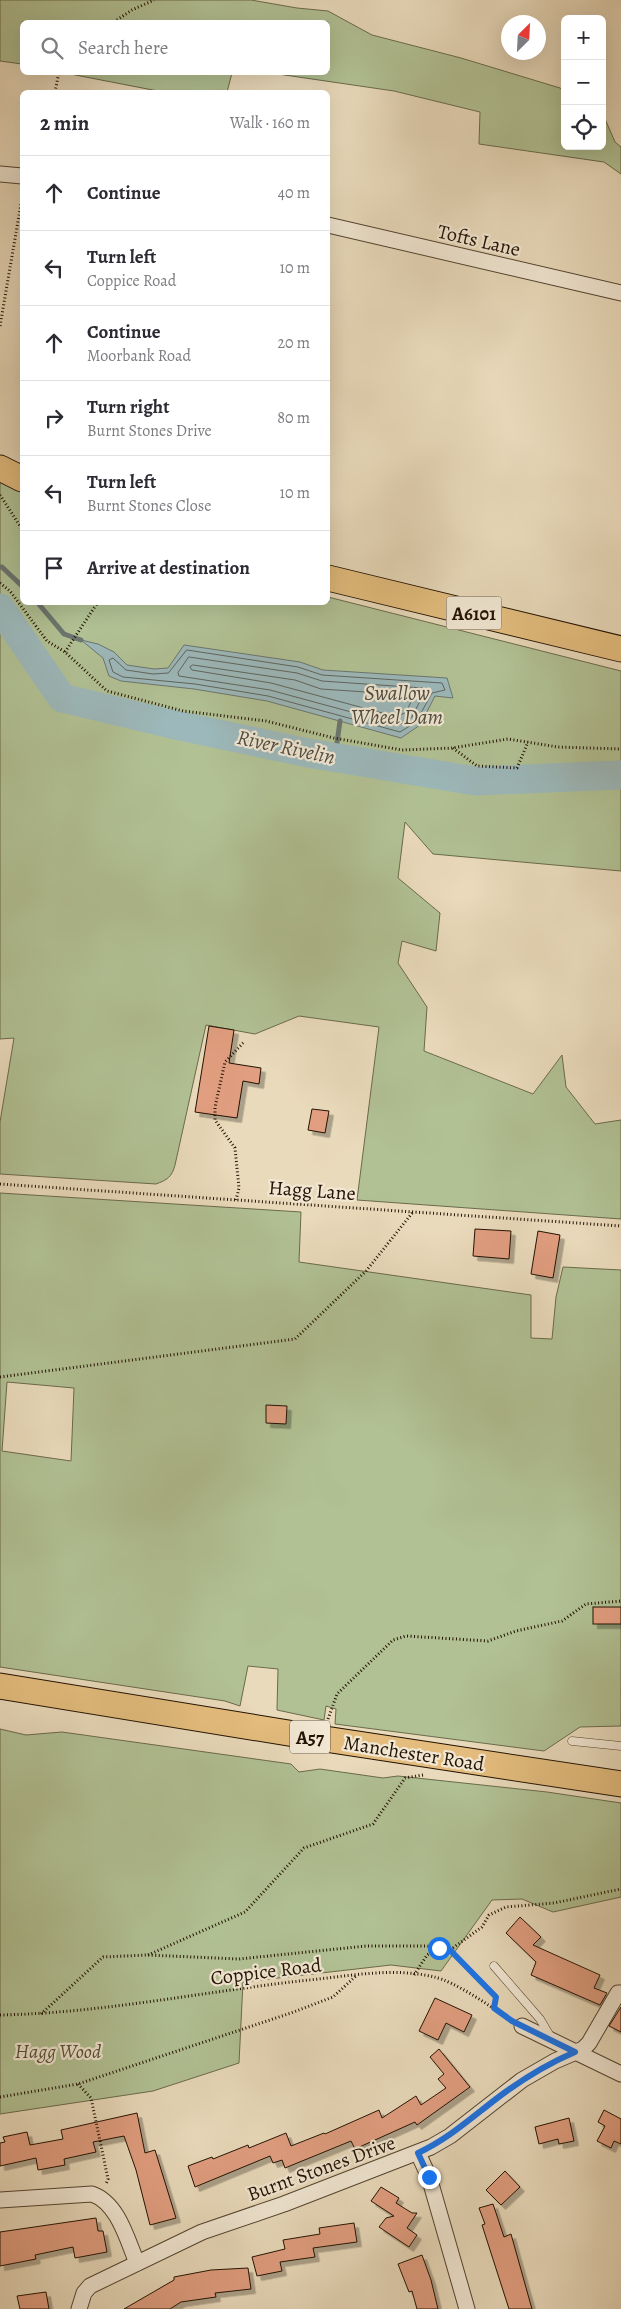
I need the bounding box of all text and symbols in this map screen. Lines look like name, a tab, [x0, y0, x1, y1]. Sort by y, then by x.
north arrow	[501, 15, 546, 60]
map controls	[561, 15, 606, 150]
button: +	[561, 15, 606, 60]
search box	[20, 20, 330, 75]
icon: search	[38, 34, 66, 62]
text: Search here	[78, 35, 168, 61]
button: −	[561, 60, 606, 105]
button: locate	[561, 105, 606, 150]
text: 2 min	[40, 109, 89, 137]
text: Walk · 160 m	[230, 112, 310, 134]
icon: ahead	[40, 179, 68, 207]
text: Continue	[87, 180, 161, 206]
text: 40 m	[278, 182, 310, 204]
street label: Tofts Lane	[435, 218, 523, 263]
text: Turn left	[87, 244, 156, 270]
icon: left	[40, 254, 68, 282]
text: 10 m	[280, 257, 310, 279]
text: Coppice Road	[87, 270, 176, 292]
text: Continue	[87, 319, 161, 345]
icon: ahead	[40, 329, 68, 357]
text: 20 m	[277, 332, 310, 354]
text: Moorbank Road	[87, 345, 191, 367]
text: Turn right	[87, 394, 169, 420]
icon: right	[40, 404, 68, 432]
text: 80 m	[277, 407, 310, 429]
text: Burnt Stones Drive	[87, 420, 212, 442]
text: Turn left	[87, 469, 156, 495]
icon: left	[40, 479, 68, 507]
text: 10 m	[280, 482, 310, 504]
text: Burnt Stones Close	[87, 495, 211, 517]
icon: arrive	[40, 554, 68, 582]
text: Arrive at destination	[87, 555, 250, 581]
road number: A6101	[446, 596, 502, 630]
water label: Swallow Wheel Dam	[351, 679, 443, 731]
water label: River Rivelin	[234, 723, 338, 771]
street label: Hagg Lane	[267, 1174, 357, 1207]
road number: A57	[290, 1720, 330, 1754]
street label: Manchester Road	[342, 1729, 486, 1778]
route start	[428, 1937, 451, 1960]
street label: Coppice Road	[209, 1951, 323, 1992]
park label: Hagg Wood	[15, 2038, 102, 2065]
street label: Burnt Stones Drive	[243, 2129, 399, 2208]
route end	[418, 2166, 441, 2189]

